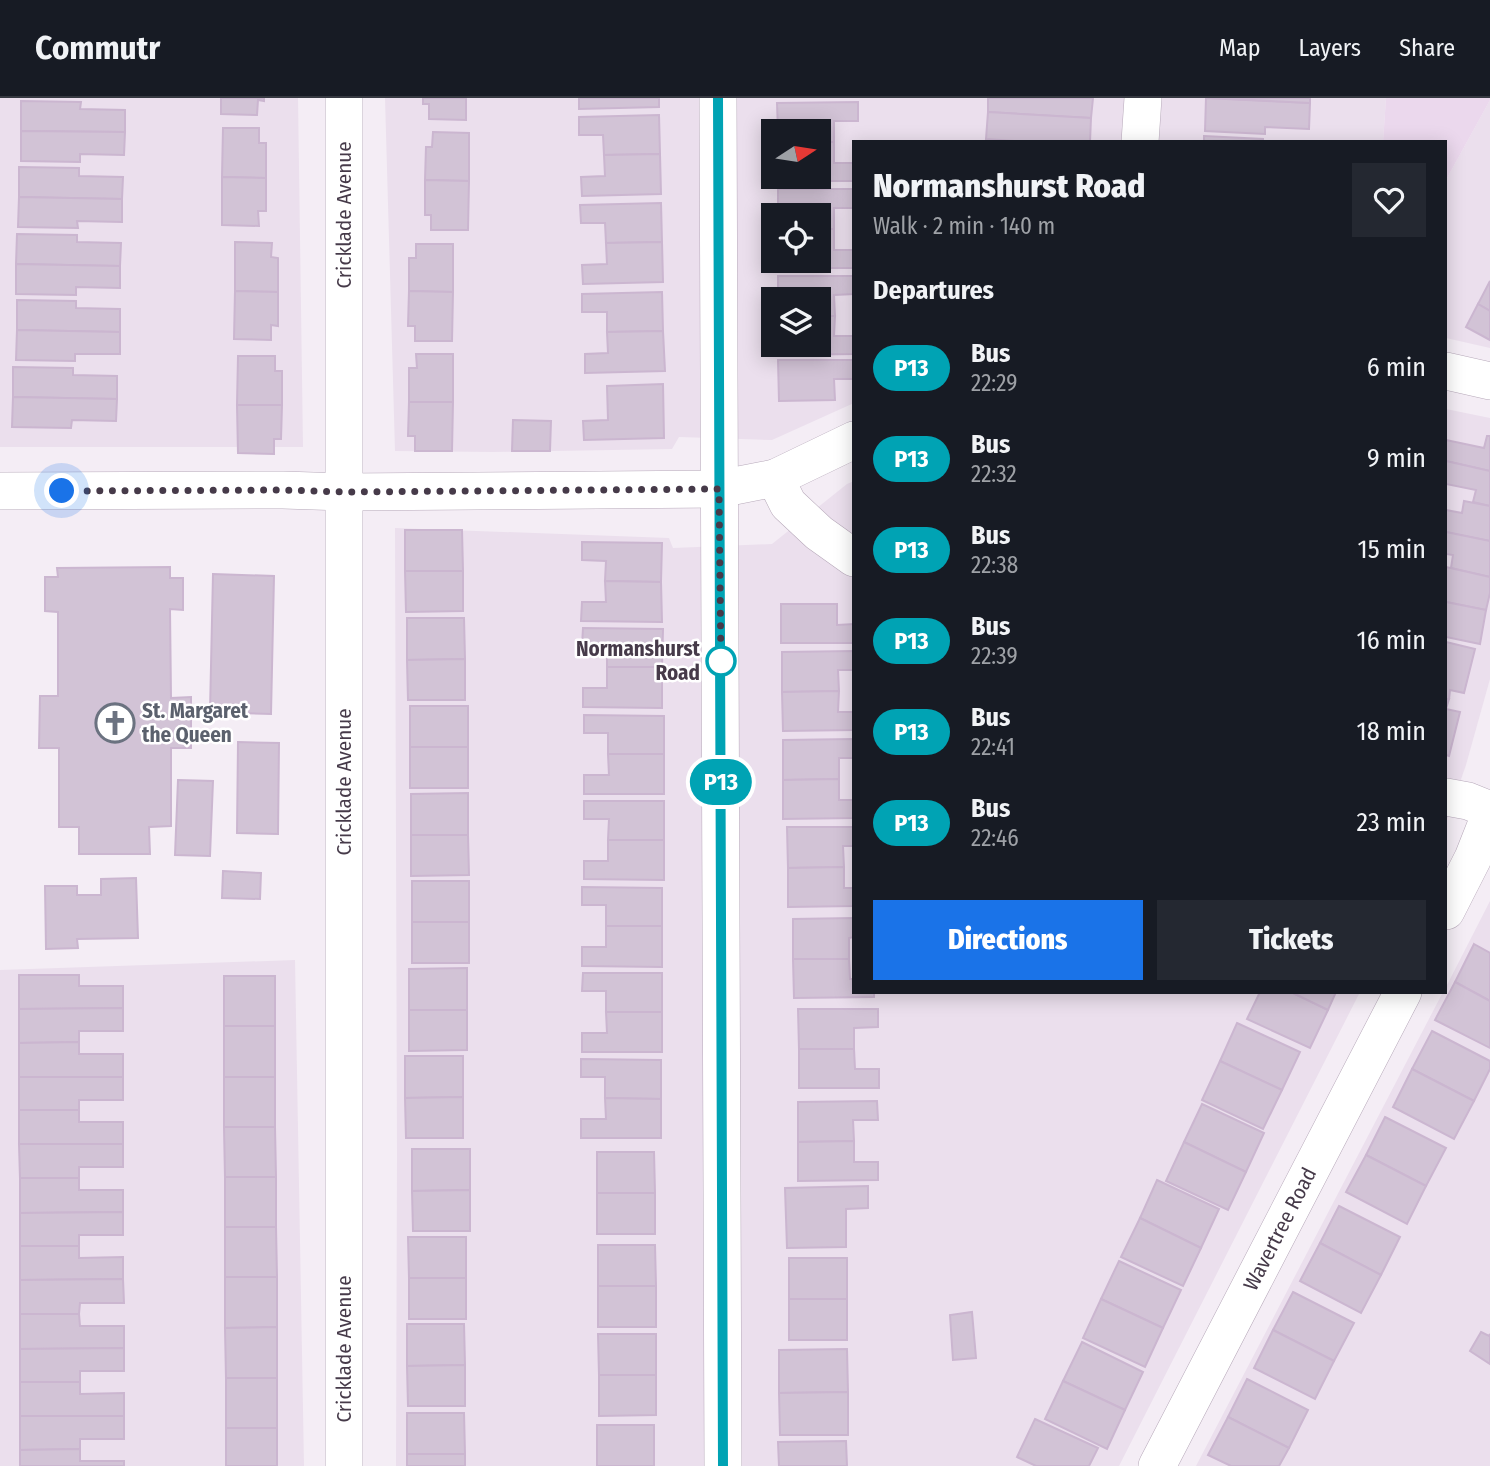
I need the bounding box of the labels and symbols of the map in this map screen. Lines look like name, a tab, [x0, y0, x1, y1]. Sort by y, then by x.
north arrow	[761, 119, 831, 189]
street label: Cricklade Avenue	[331, 141, 357, 289]
your location	[44, 473, 79, 508]
place label: Normanshurst Road	[576, 636, 701, 686]
marker: Normanshurst Road	[706, 646, 736, 676]
place label: St. Margaret the Queen	[142, 698, 249, 748]
church icon: St. Margaret the Queen	[94, 702, 136, 744]
street label: Cricklade Avenue	[331, 708, 357, 856]
line badge: P13	[681, 759, 761, 805]
street label: Wavertree Road	[1238, 1163, 1322, 1295]
street label: Cricklade Avenue	[331, 1275, 357, 1423]

